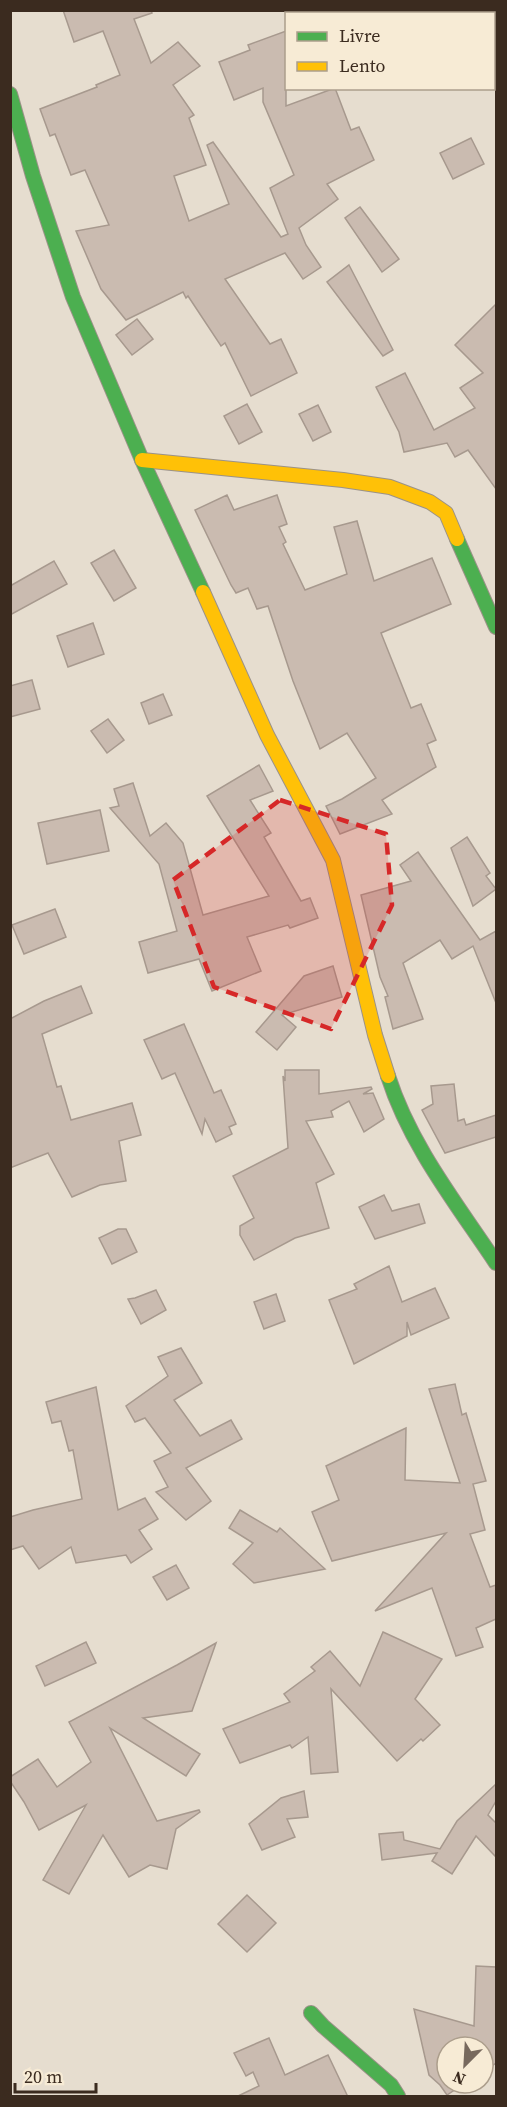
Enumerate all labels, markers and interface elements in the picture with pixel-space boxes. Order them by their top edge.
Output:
legend [285,12,495,90]
text: Livre [339,23,381,48]
text: Lento [339,53,386,78]
north arrow [435,2035,495,2095]
scale bar [15,2056,96,2094]
text: 20 m [24,2064,62,2089]
text: N [449,2066,469,2091]

